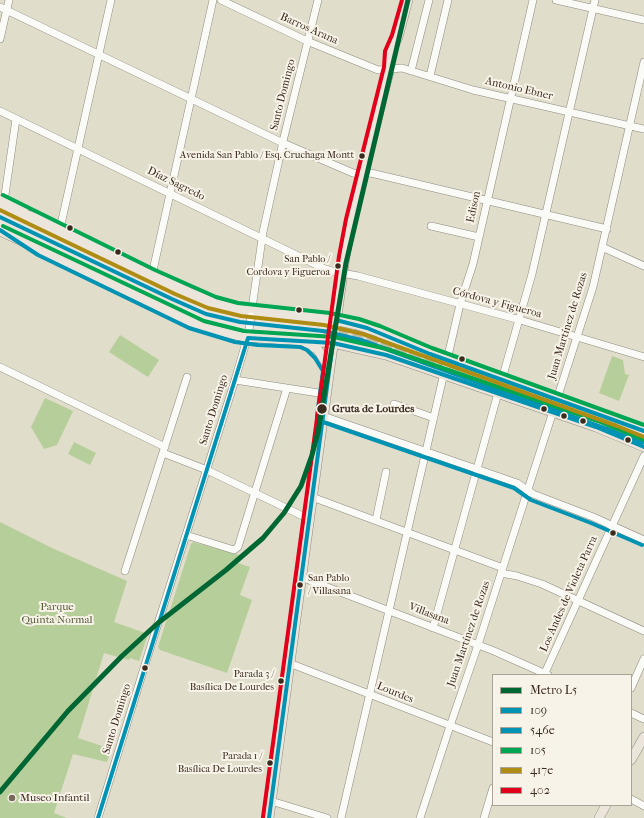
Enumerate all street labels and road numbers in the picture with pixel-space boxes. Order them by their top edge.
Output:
street label: Barros Arana [278,10,340,48]
street label: Santo Domingo [268,58,298,132]
street label: Antonio Ebner [484,75,554,103]
street label: Díaz Sagredo [145,164,207,204]
street label: Edison [464,190,484,224]
street label: Juan Martínez de Rozas [545,271,591,381]
street label: Córdova y Figueroa [451,285,543,321]
street label: Santo Domingo [197,373,231,447]
street label: Los Andes de Violeta Parra [537,534,601,654]
street label: Juan Martínez de Rozas [445,579,493,689]
street label: Villasana [407,600,451,628]
street label: Lourdes [375,680,415,706]
street label: Santo Domingo [100,682,134,756]

